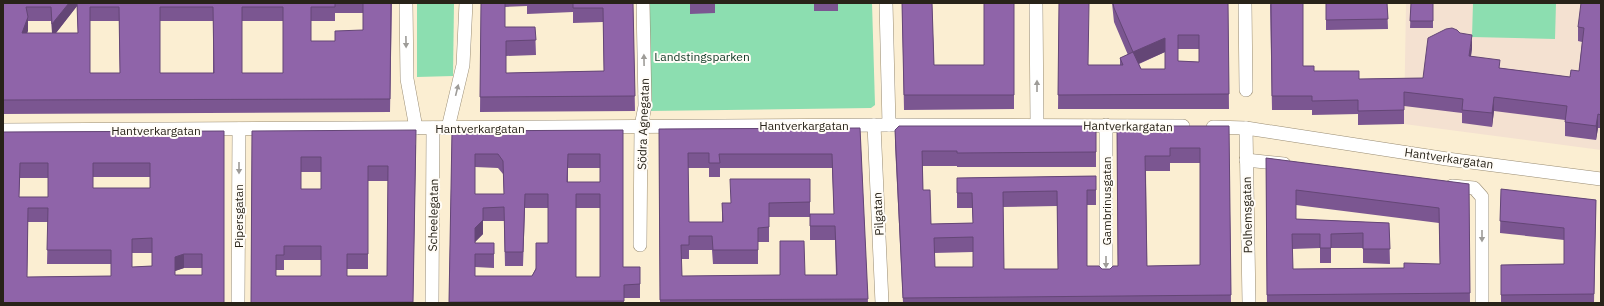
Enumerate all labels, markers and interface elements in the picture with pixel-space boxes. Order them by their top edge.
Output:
one-way arrow [403,36,409,49]
park label: Landstingsparken [654,49,750,64]
one-way arrow [641,53,647,66]
street label: Södra Agnegatan [634,78,652,170]
one-way arrow [1034,79,1040,92]
one-way arrow [455,84,461,96]
street label: Hantverkargatan [759,118,849,133]
street label: Hantverkargatan [1083,118,1173,134]
street label: Hantverkargatan [435,121,525,136]
street label: Hantverkargatan [111,123,201,138]
street label: Hantverkargatan [1404,144,1494,172]
street label: Gambrinusgatan [1099,156,1114,246]
one-way arrow [236,162,242,175]
street label: Polhemsgatan [1239,176,1255,254]
street label: Scheelegatan [425,178,441,252]
street label: Pipersgatan [231,184,246,248]
street label: Pilgatan [869,192,887,236]
one-way arrow [1479,230,1485,243]
one-way arrow [1103,256,1109,269]

